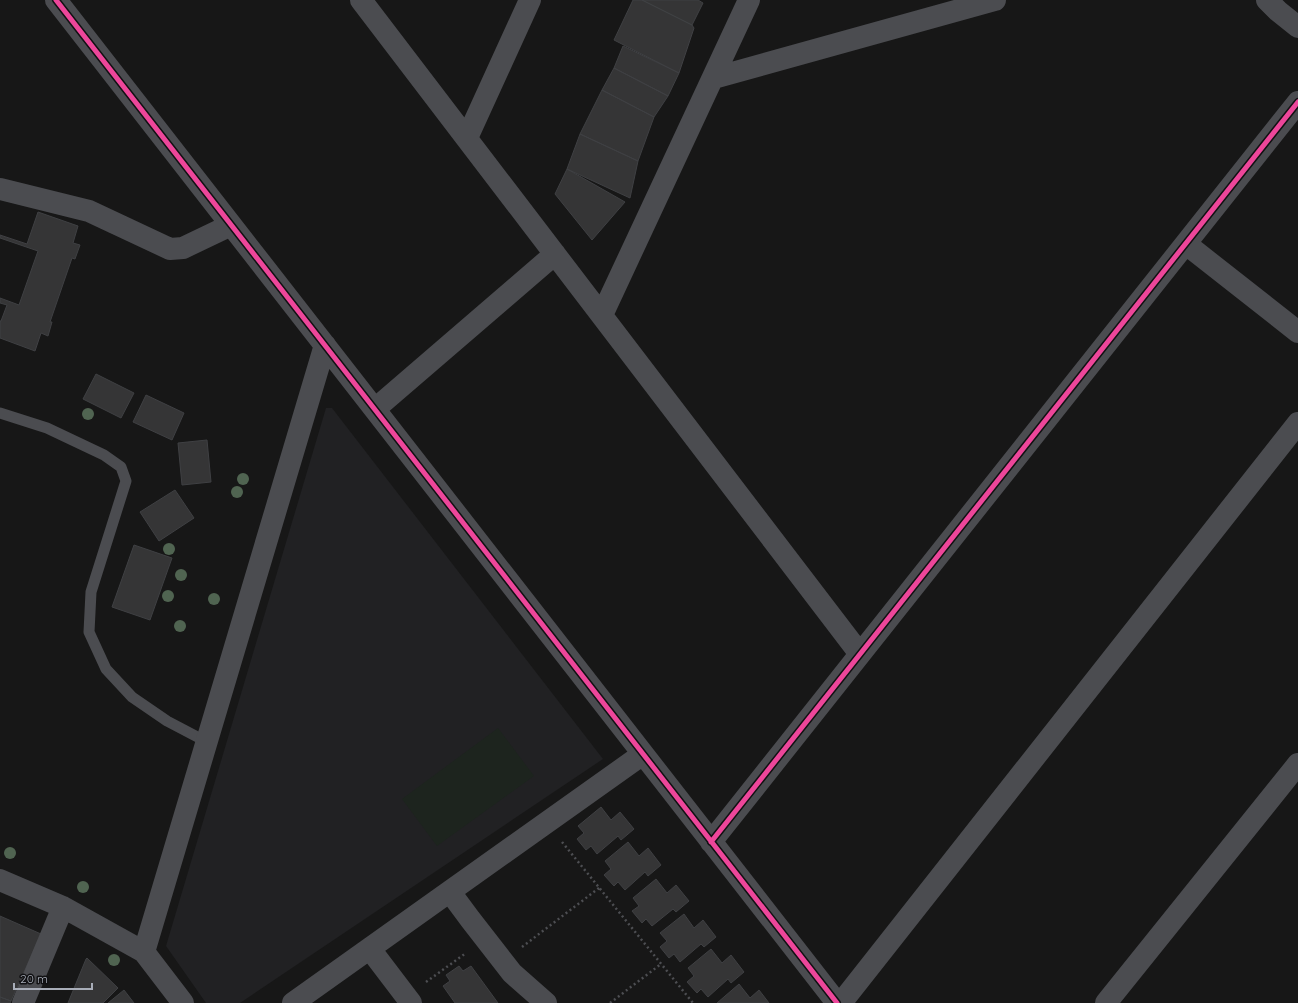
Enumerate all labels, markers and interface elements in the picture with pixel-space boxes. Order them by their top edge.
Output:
scale bar [14,965,92,991]
text: 20 m [20,971,48,986]

